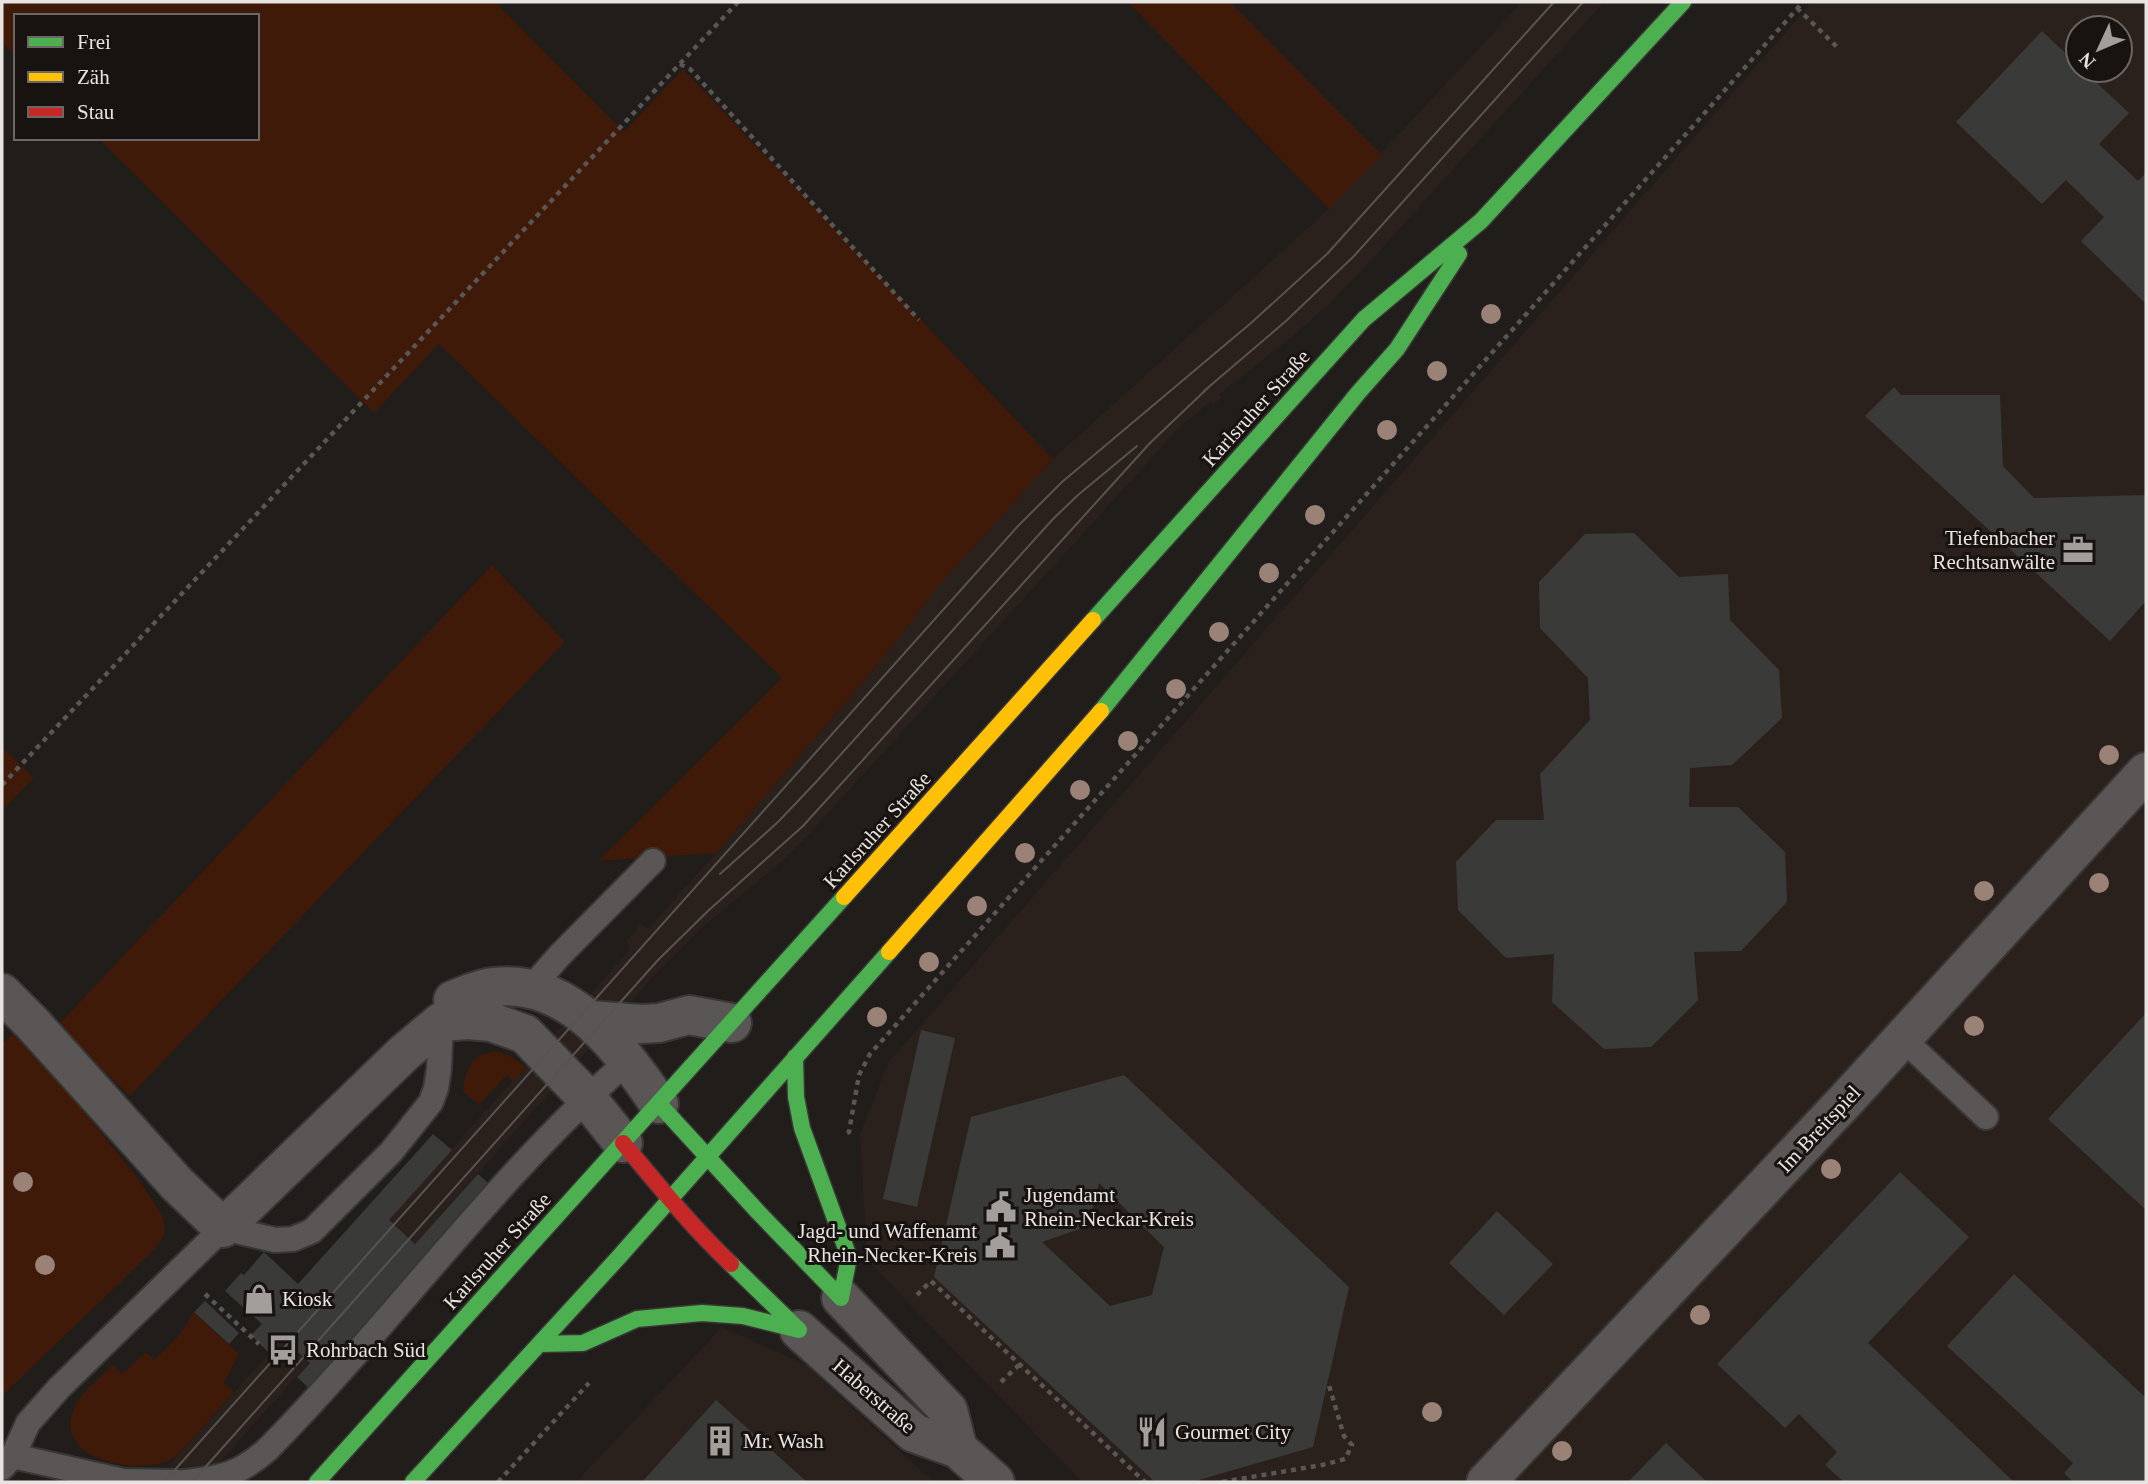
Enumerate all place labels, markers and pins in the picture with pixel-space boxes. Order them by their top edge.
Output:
place label: Tiefenbacher Rechtsanwälte [1933,526,2055,574]
office icon: Tiefenbacher Rechtsanwälte [2061,533,2095,567]
place label: Jugendamt Rhein-Neckar-Kreis [1024,1183,1194,1231]
public building icon: Jugendamt Rhein-Neckar-Kreis [984,1190,1018,1224]
place label: Jagd- und Waffenamt Rhein-Necker-Kreis [798,1219,977,1267]
public building icon: Jagd- und Waffenamt Rhein-Necker-Kreis [983,1226,1017,1260]
shop icon: Kiosk [242,1282,276,1316]
place label: Kiosk [282,1287,333,1311]
bus stop icon: Rohrbach Süd [266,1333,300,1367]
place label: Rohrbach Süd [306,1338,426,1362]
restaurant icon: Gourmet City [1135,1415,1169,1449]
place label: Gourmet City [1175,1420,1292,1444]
building icon: Mr. Wash [703,1424,737,1458]
place label: Mr. Wash [743,1429,824,1453]

